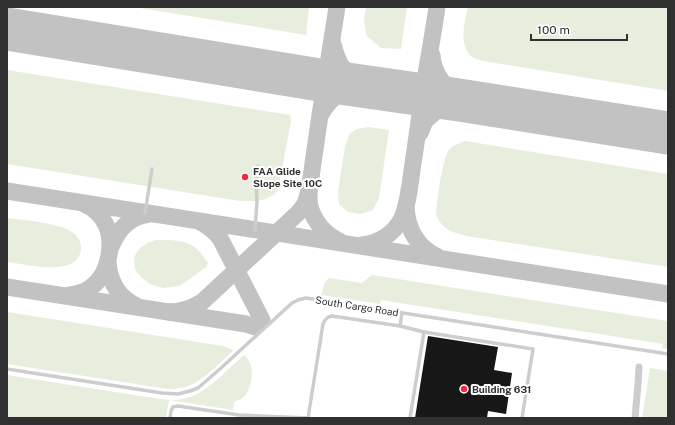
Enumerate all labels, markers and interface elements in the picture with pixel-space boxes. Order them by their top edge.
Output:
scale bar [531,16,627,42]
text: 100 m [537,23,570,37]
place label: FAA Glide Slope Site 10C [253,165,322,189]
marker: FAA Glide Slope Site 10C [240,172,250,182]
street label: South Cargo Road [315,293,399,319]
place label: Building 631 [472,383,531,395]
marker: Building 631 [459,384,469,394]

